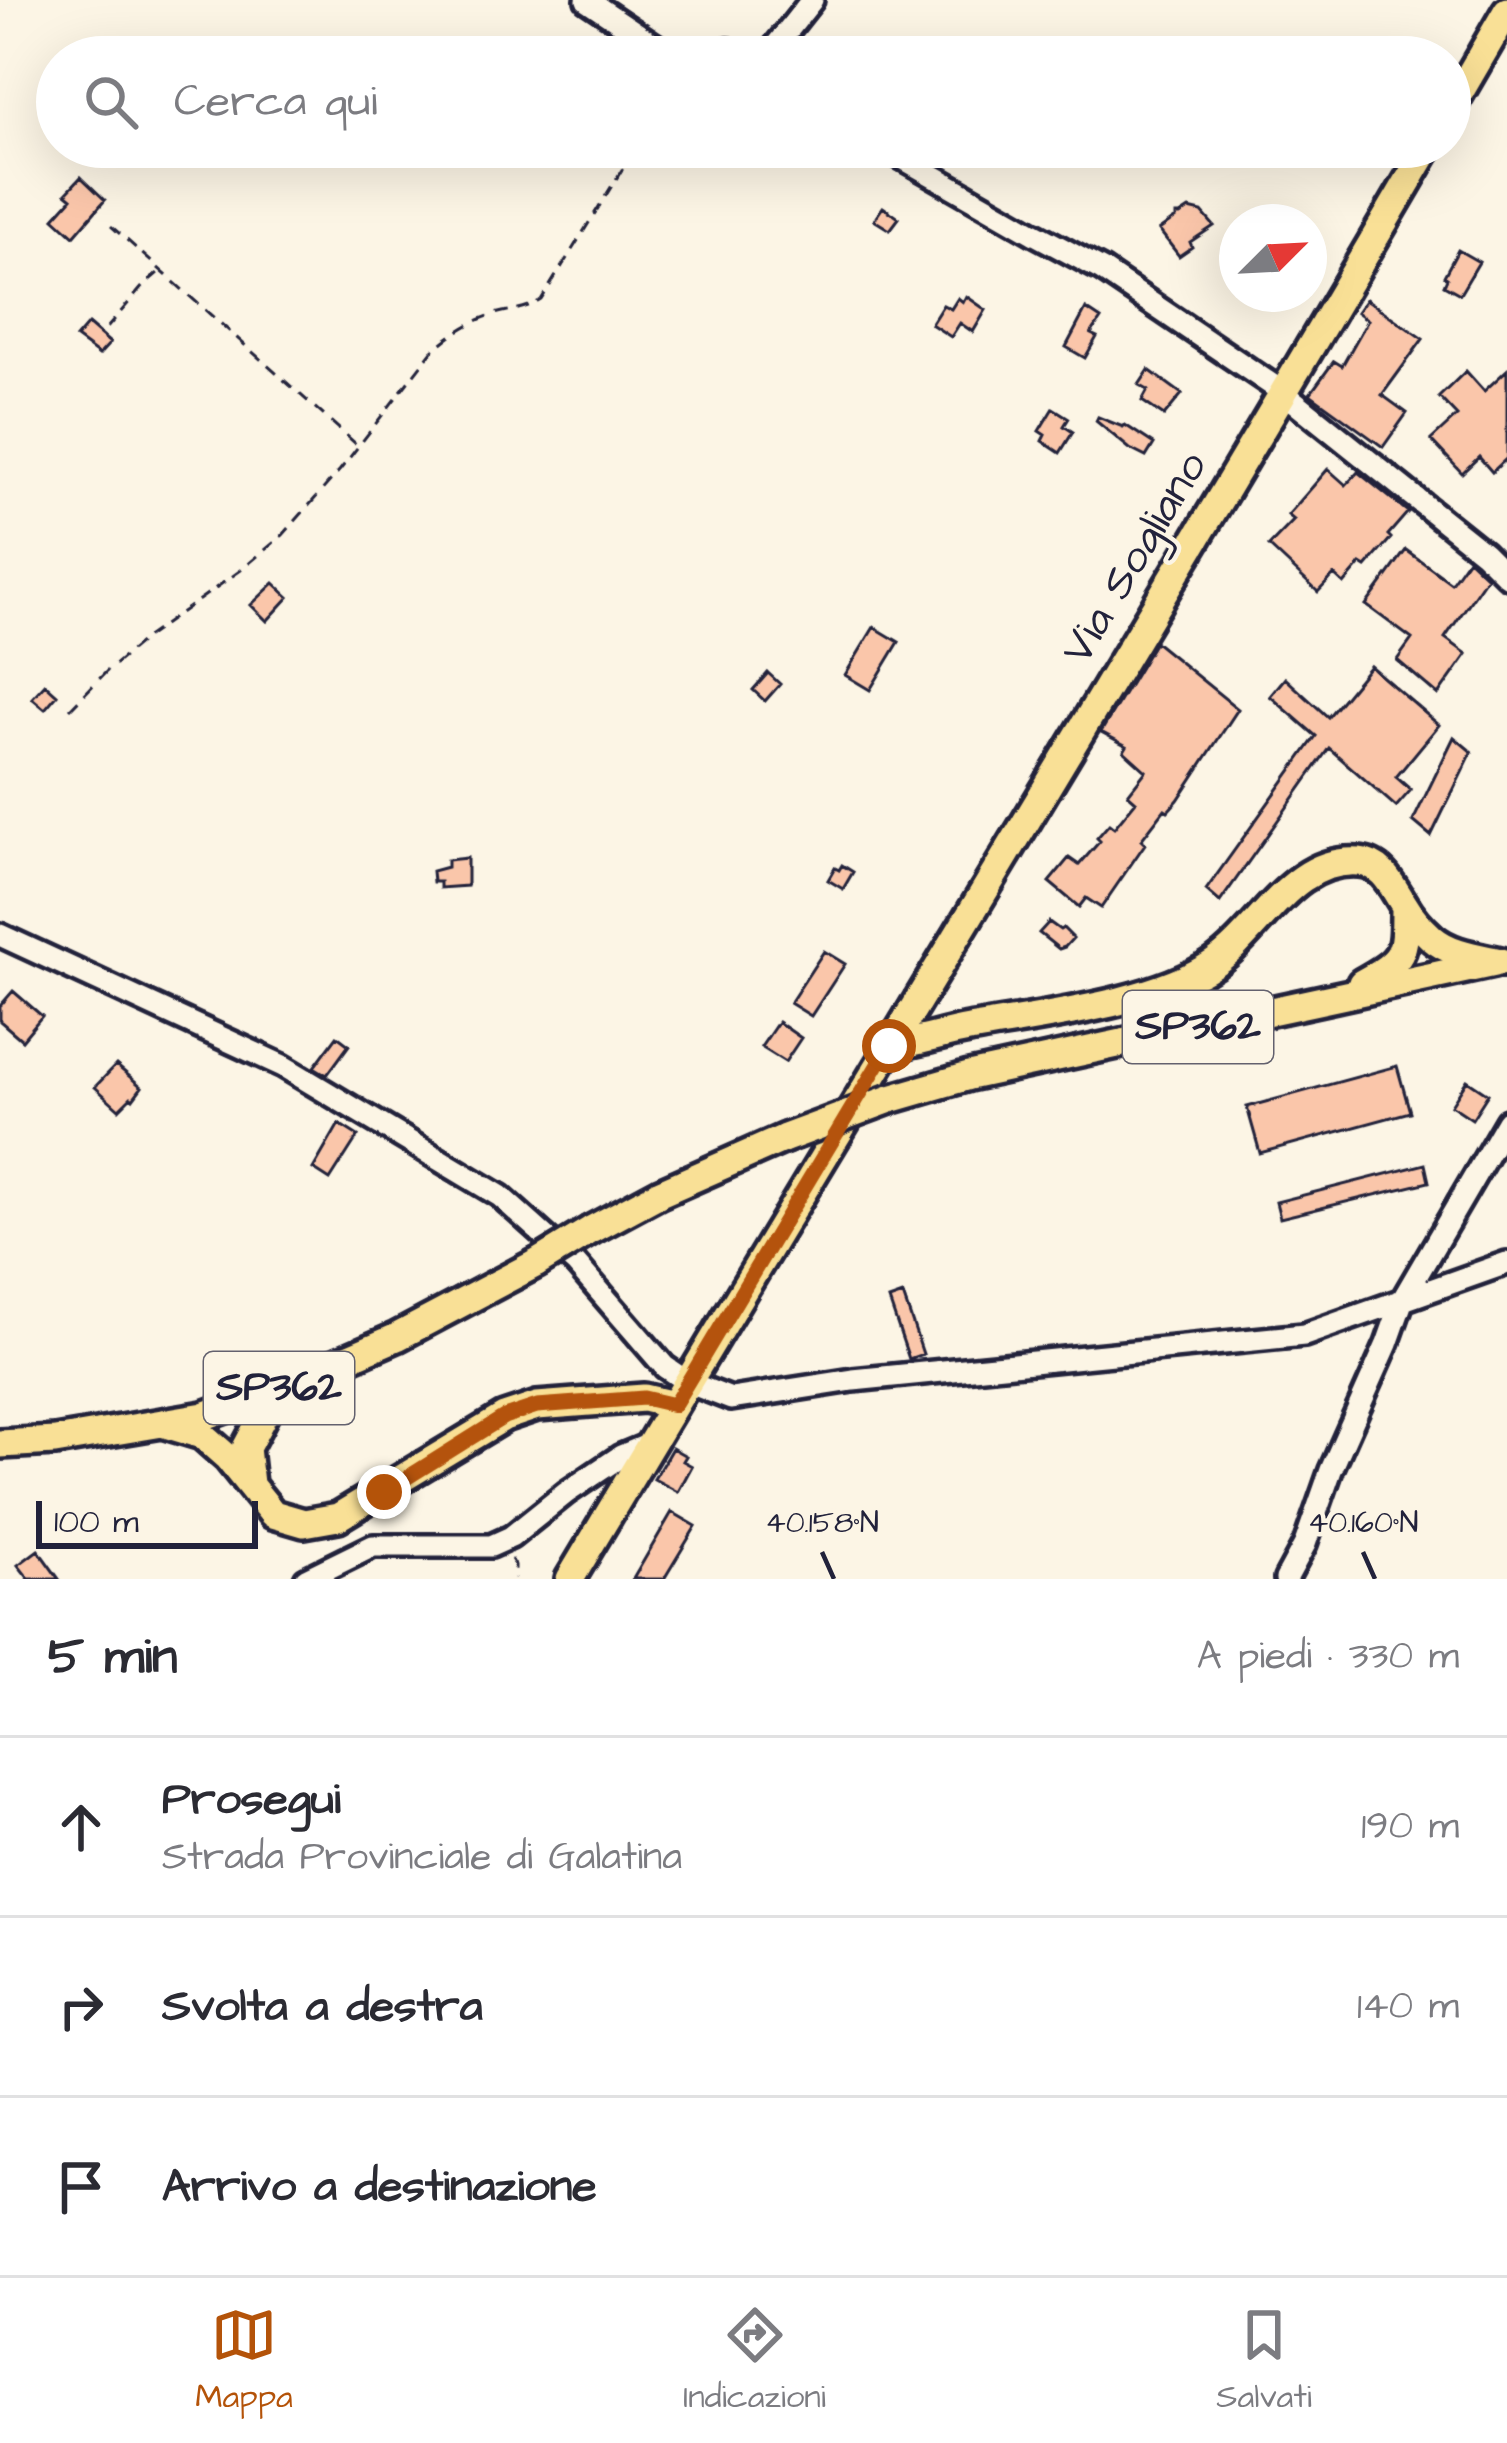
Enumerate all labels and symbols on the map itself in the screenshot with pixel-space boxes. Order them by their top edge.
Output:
north arrow [1219,204,1327,312]
street label: Via Sogliano [1047,440,1223,676]
road number: SP362 [1123,991,1273,1063]
route start [862,1019,916,1073]
road number: SP362 [204,1352,354,1424]
route end [357,1465,411,1519]
scale bar [36,1495,258,1548]
text: 40.158°N [765,1502,879,1544]
text: 40.160°N [1308,1502,1418,1544]

